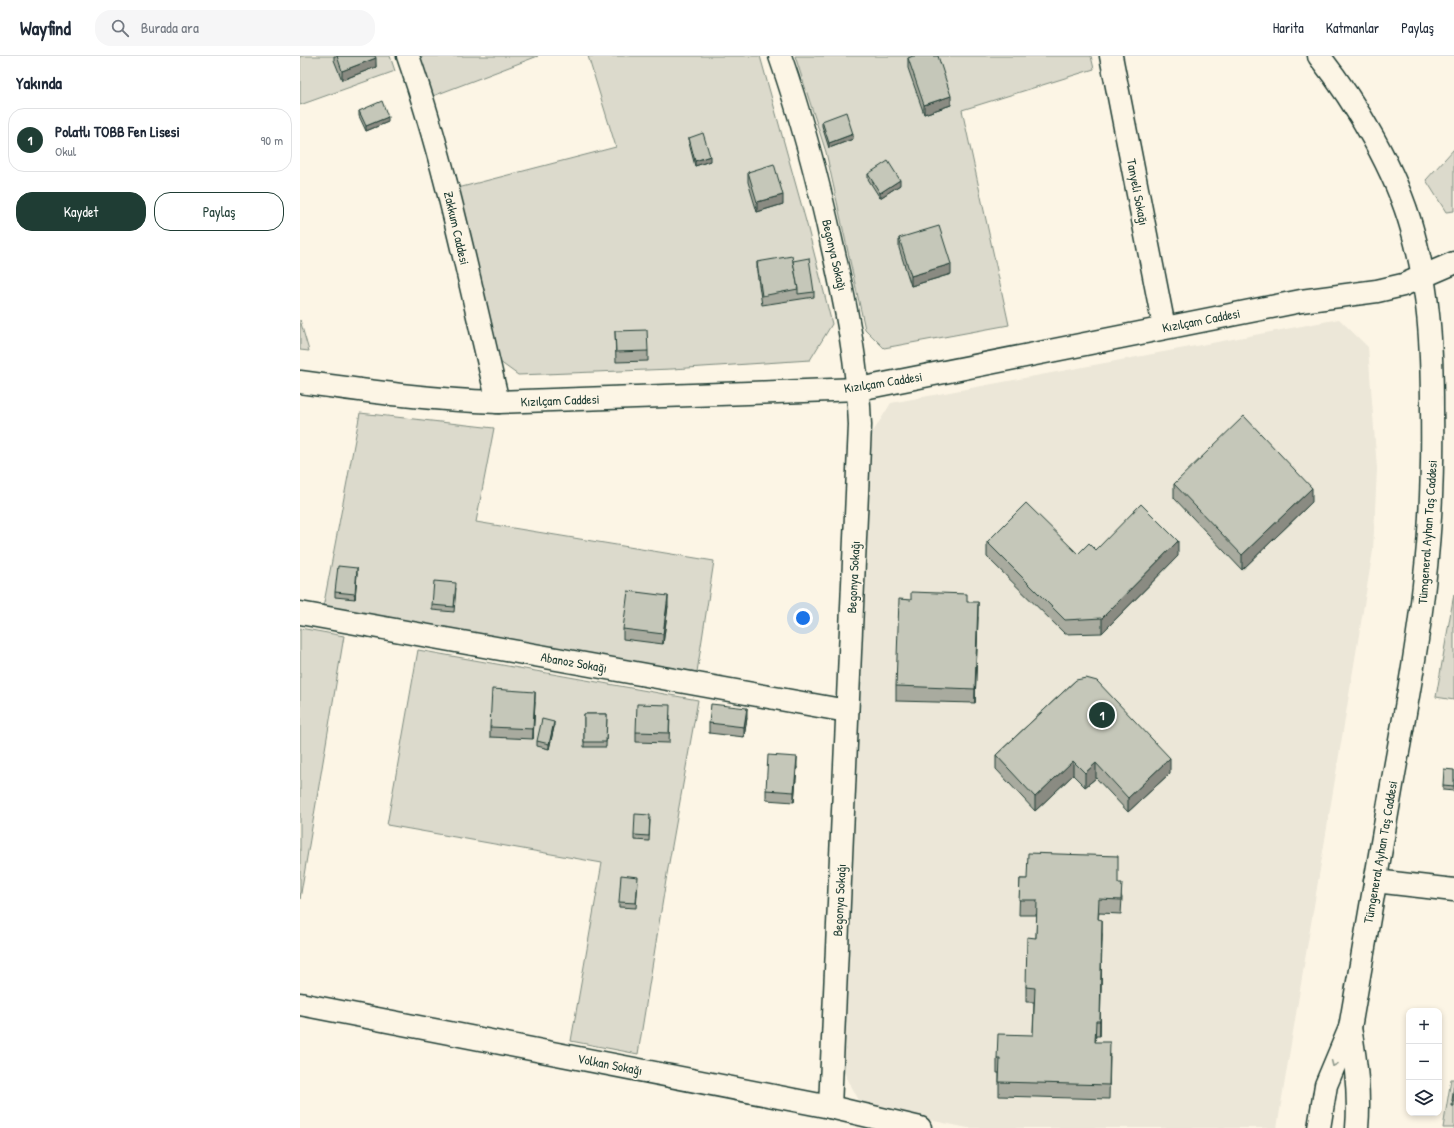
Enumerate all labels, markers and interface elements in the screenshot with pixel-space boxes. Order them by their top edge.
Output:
search box [95,10,375,46]
text: Wayfind [20,15,71,41]
icon: search [109,17,131,39]
text: Burada ara [141,17,199,38]
text: Harita [1273,18,1304,37]
text: Katmanlar [1326,18,1379,37]
text: Paylaş [1401,18,1434,37]
text: Yakında [16,71,62,94]
text: Polatlı TOBB Fen Lisesi [55,121,180,142]
text: 1 [28,131,32,149]
text: 90 m [261,131,283,149]
text: Okul [55,142,76,160]
street label: Tanyeli Sokağı [1123,157,1153,227]
street label: Zakkum Caddesi [440,189,474,267]
button: Kaydet [16,192,146,231]
button: Paylaş [154,192,284,231]
street label: Begonya Sokağı [818,218,852,292]
street label: Kızılçam Caddesi [1160,304,1242,336]
street label: Kızılçam Caddesi [843,367,923,397]
street label: Kızılçam Caddesi [520,390,600,410]
street label: Tümgeneral Ayhan Taş Caddesi [1413,459,1441,605]
street label: Begonya Sokağı [842,540,864,614]
your location [793,608,813,628]
street label: Abanoz Sokağı [540,647,608,677]
pin: 1 [1089,700,1115,730]
street label: Tümgeneral Ayhan Taş Caddesi [1359,779,1401,925]
street label: Begonya Sokağı [828,863,850,937]
map controls [1406,1008,1442,1116]
button: + [1406,1008,1442,1044]
button: − [1406,1044,1442,1080]
street label: Volkan Sokağı [576,1049,644,1079]
one-way arrow [1331,1060,1339,1067]
button: layers [1406,1080,1442,1116]

